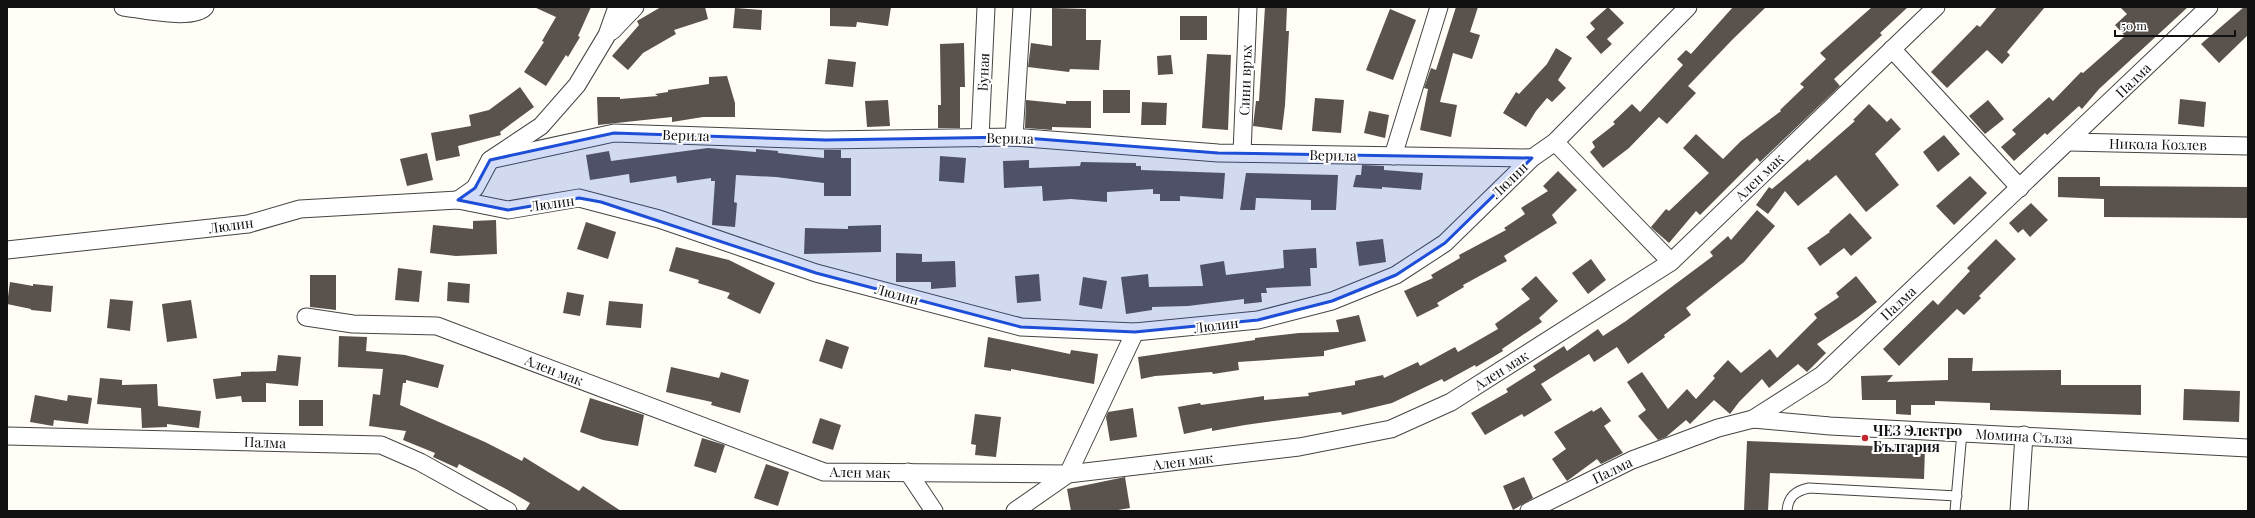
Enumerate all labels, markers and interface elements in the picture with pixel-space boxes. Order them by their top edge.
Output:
scale bar [2115,12,2235,38]
text: 50 m [2121,17,2147,33]
street label: Сини връх [1234,43,1256,116]
street label: Буная [973,52,994,92]
street label: Палма [2111,58,2155,102]
street label: Верила [662,125,710,145]
street label: Верила [986,128,1034,148]
street label: Никола Козлев [2109,134,2207,154]
street label: Верила [1309,145,1357,165]
street label: Ален мак [1730,149,1787,206]
street label: Люлин [1486,157,1532,203]
street label: Люлин [527,190,576,216]
street label: Люлин [206,212,255,238]
street label: Люлин [872,279,922,309]
street label: Палма [1876,282,1920,324]
street label: Люлин [1192,313,1240,337]
street label: Ален мак [1469,346,1532,395]
street label: Ален мак [521,350,586,390]
place label: ЧЕЗ Электро България [1873,421,1962,456]
street label: Момина Сълза [1975,424,2073,448]
street label: Палма [244,432,286,452]
marker: ЧЕЗ Электро България [1860,433,1870,443]
street label: Ален мак [1151,448,1214,474]
street label: Палма [1589,452,1635,488]
street label: Ален мак [828,462,891,482]

